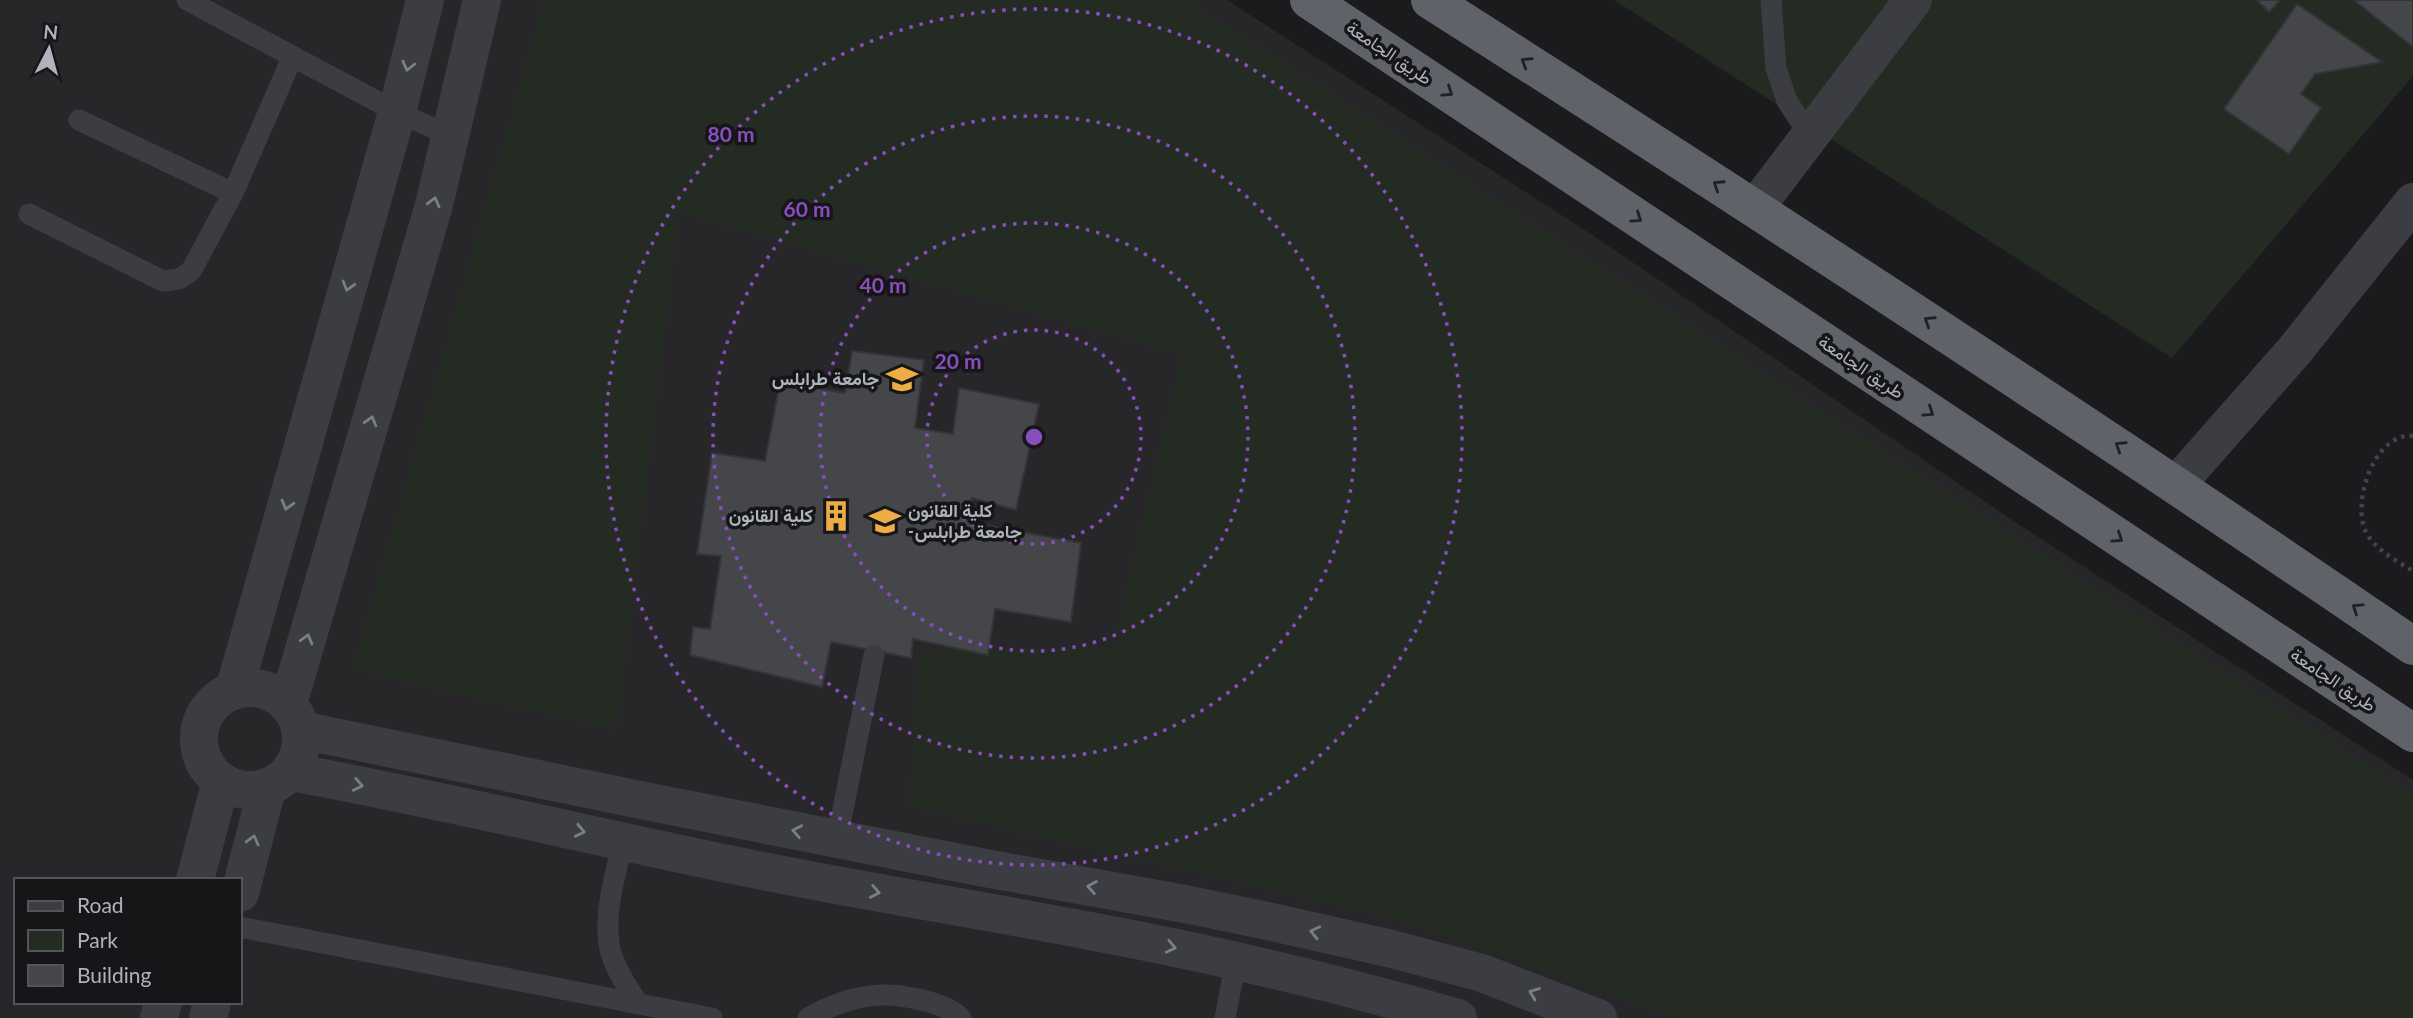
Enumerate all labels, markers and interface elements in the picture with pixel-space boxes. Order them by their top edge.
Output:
north arrow [14,14,84,84]
street label: طريق الجامعة [1342,16,1436,90]
text: N [42,19,59,44]
one-way arrow [1521,57,1534,70]
one-way arrow [402,60,416,72]
one-way arrow [1440,84,1453,97]
text: 80 m [707,121,755,146]
one-way arrow [1713,180,1726,193]
one-way arrow [426,196,440,208]
text: 60 m [783,196,831,221]
one-way arrow [1629,210,1642,222]
text: 40 m [859,272,907,297]
one-way arrow [342,279,356,291]
one-way arrow [1924,317,1937,330]
street label: طريق الجامعة [1814,330,1908,404]
text: 20 m [934,348,982,373]
school or university icon: جامعة طرابلس [885,362,919,396]
place label: جامعة طرابلس [772,367,879,390]
one-way arrow [1921,404,1934,417]
one-way arrow [362,415,377,427]
centre of rings [1022,425,1046,449]
one-way arrow [2114,442,2127,455]
one-way arrow [280,498,295,510]
building icon: كلية القانون [819,499,853,533]
place label: كلية القانون -جامعة طرابلس [908,499,1022,543]
place label: كلية القانون [729,504,813,527]
school or university icon: كلية القانون -جامعة طرابلس [868,504,902,538]
one-way arrow [2110,529,2123,542]
one-way arrow [2352,604,2365,616]
one-way arrow [298,633,313,645]
street label: طريق الجامعة [2286,643,2380,717]
one-way arrow [352,776,364,791]
one-way arrow [574,822,586,837]
one-way arrow [791,825,803,840]
one-way arrow [245,835,259,847]
legend [14,878,242,1004]
one-way arrow [1087,880,1098,895]
one-way arrow [869,884,881,899]
text: Road [77,892,124,917]
one-way arrow [1309,926,1321,940]
text: Park [77,927,118,952]
one-way arrow [1165,939,1177,954]
text: Building [77,962,152,987]
one-way arrow [1529,988,1541,1002]

